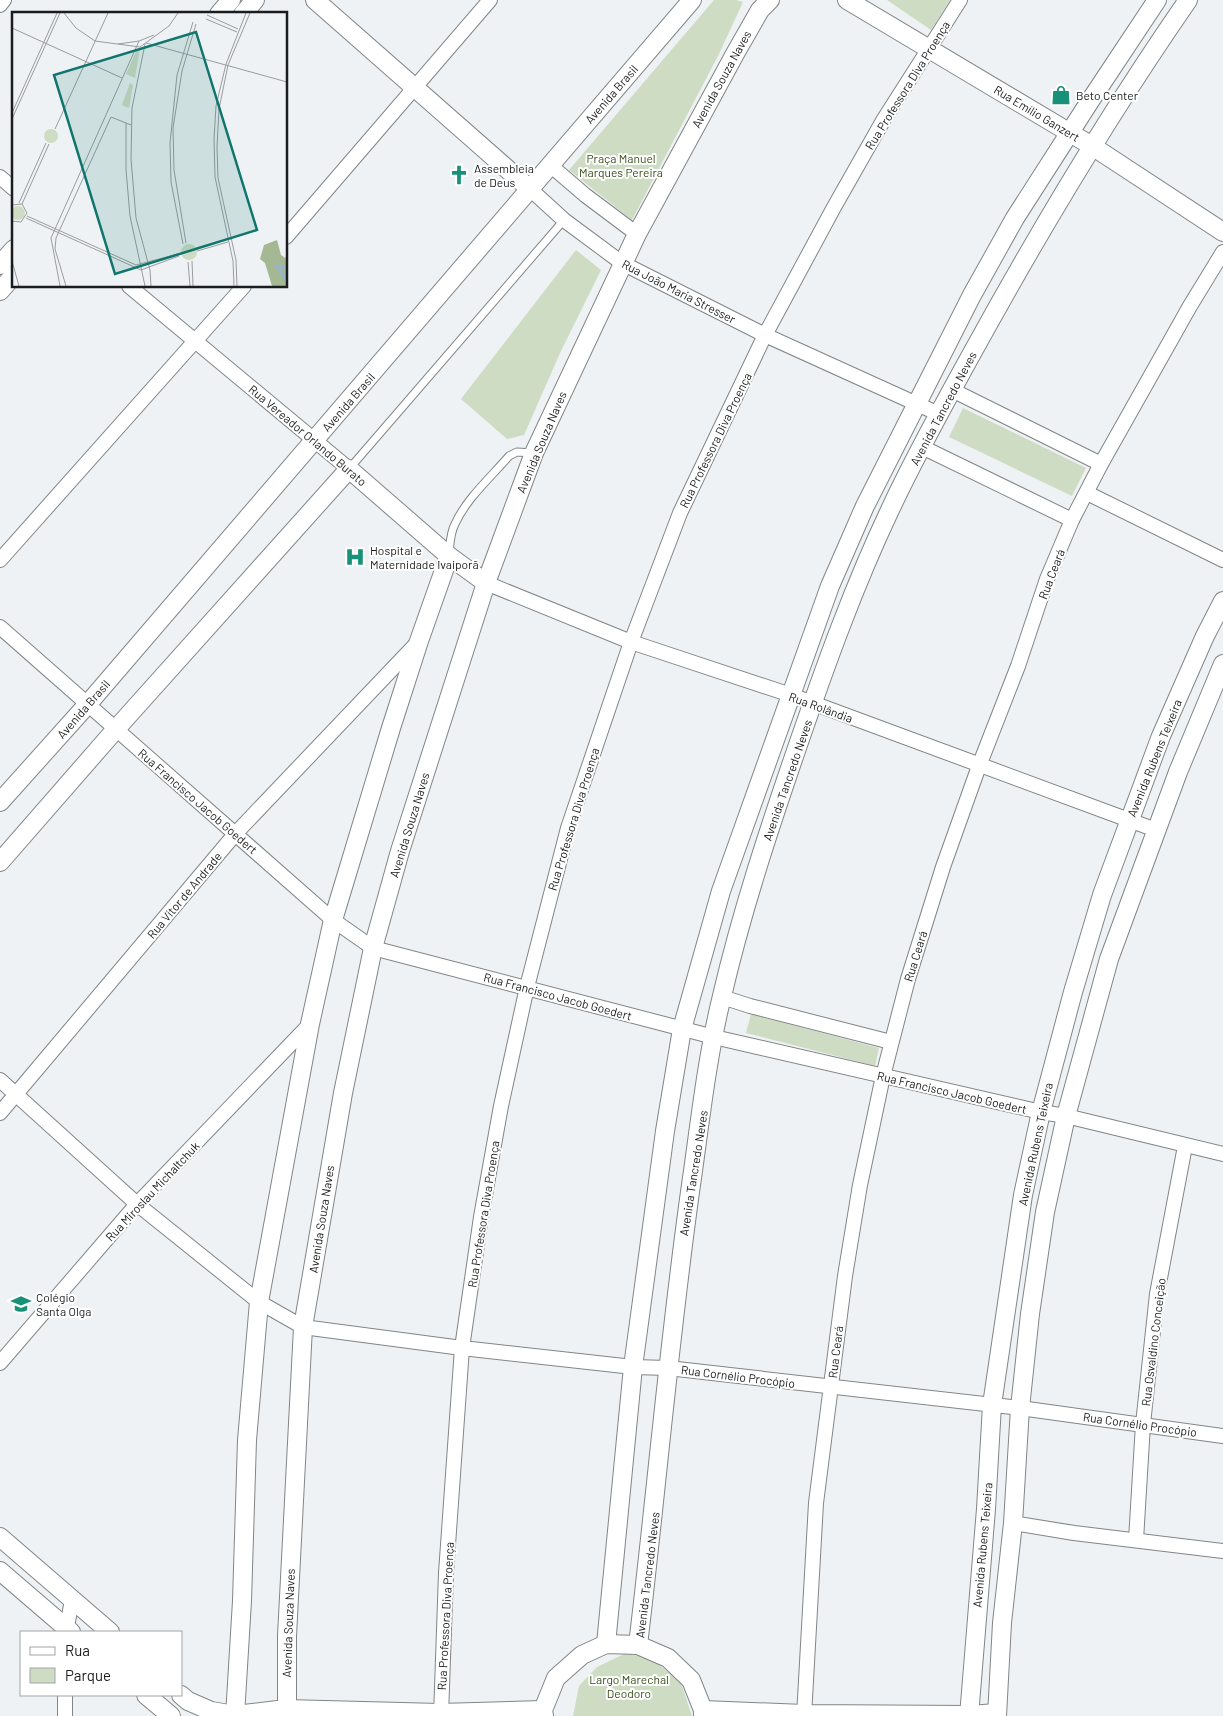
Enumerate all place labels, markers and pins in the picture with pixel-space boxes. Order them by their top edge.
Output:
shop icon: Beto Center [1050,84,1072,106]
place label: Beto Center [1076,88,1139,102]
place label: Assembleia de Deus [474,161,534,189]
church icon: Assembleia de Deus [448,164,470,186]
place label: Hospital e Maternidade Ivaiporã [370,543,479,571]
hospital icon: Hospital e Maternidade Ivaiporã [344,546,366,568]
place label: Colégio Santa Olga [36,1290,91,1318]
school or university icon: Colégio Santa Olga [10,1293,32,1315]

